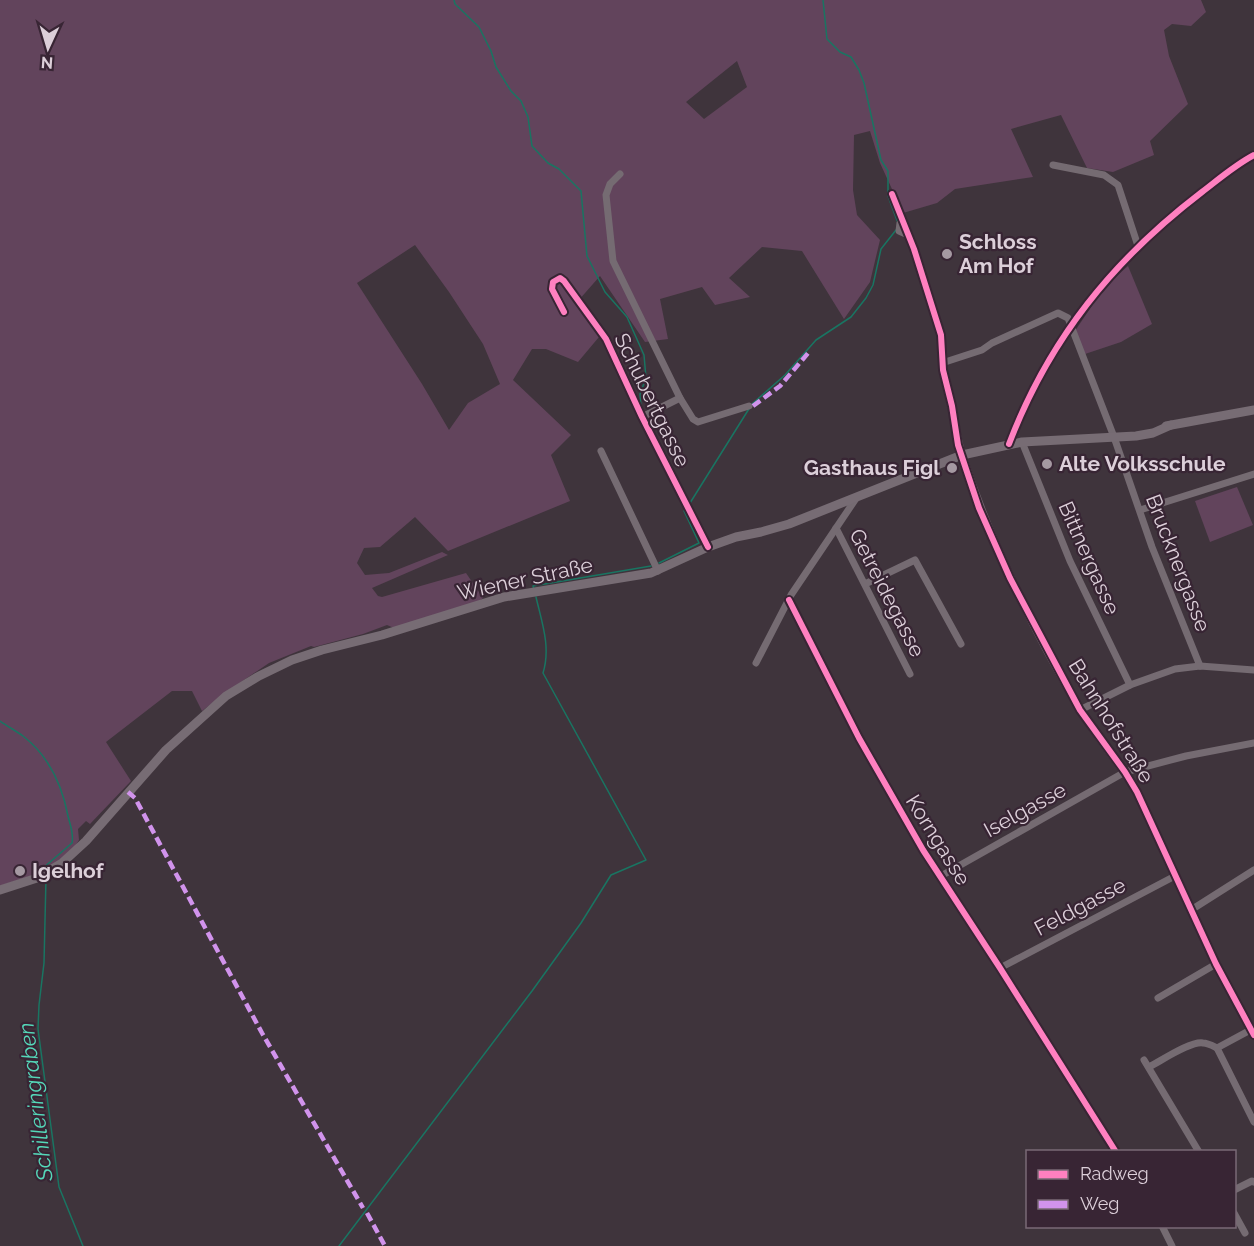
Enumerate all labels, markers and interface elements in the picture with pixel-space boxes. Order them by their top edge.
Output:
north arrow [18,18,78,78]
text: N [40,53,54,72]
place label: Schloss Am Hof [959,229,1037,278]
marker: Schloss Am Hof [940,247,954,261]
street label: Schubertgasse [609,329,696,471]
place label: Alte Volksschule [1059,451,1226,476]
place label: Gasthaus Figl [804,455,940,480]
marker: Alte Volksschule [1040,457,1054,471]
marker: Gasthaus Figl [945,461,959,475]
street label: Brucknergasse [1141,491,1216,635]
street label: Bittnergasse [1053,497,1126,618]
street label: Getreidegasse [844,524,931,661]
street label: Wiener Straße [455,552,595,605]
street label: Bahnhofstraße [1063,654,1159,787]
street label: Iselgasse [979,777,1070,842]
street label: Korngasse [901,790,976,890]
place label: Igelhof [32,858,105,883]
marker: Igelhof [13,864,27,878]
street label: Feldgasse [1030,872,1130,941]
water label: Schilleringraben [12,1021,58,1184]
legend [1026,1150,1236,1228]
text: Radweg [1080,1163,1149,1184]
text: Weg [1080,1193,1119,1214]

